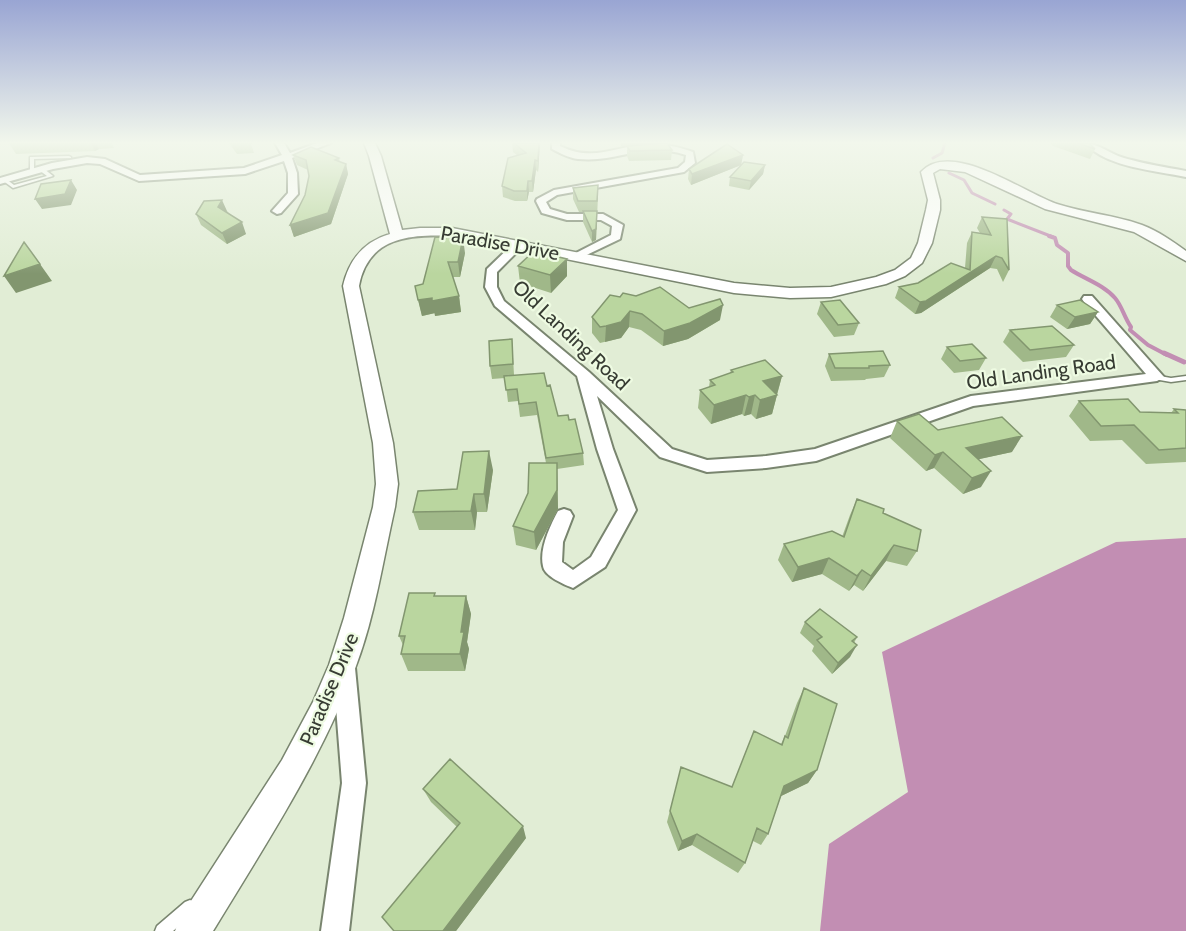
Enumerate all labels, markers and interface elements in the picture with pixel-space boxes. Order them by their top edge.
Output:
street label: Paradise Drive [439,221,561,265]
street label: Old Landing Road [508,275,634,395]
street label: Old Landing Road [965,350,1117,394]
street label: Paradise Drive [295,629,363,749]

